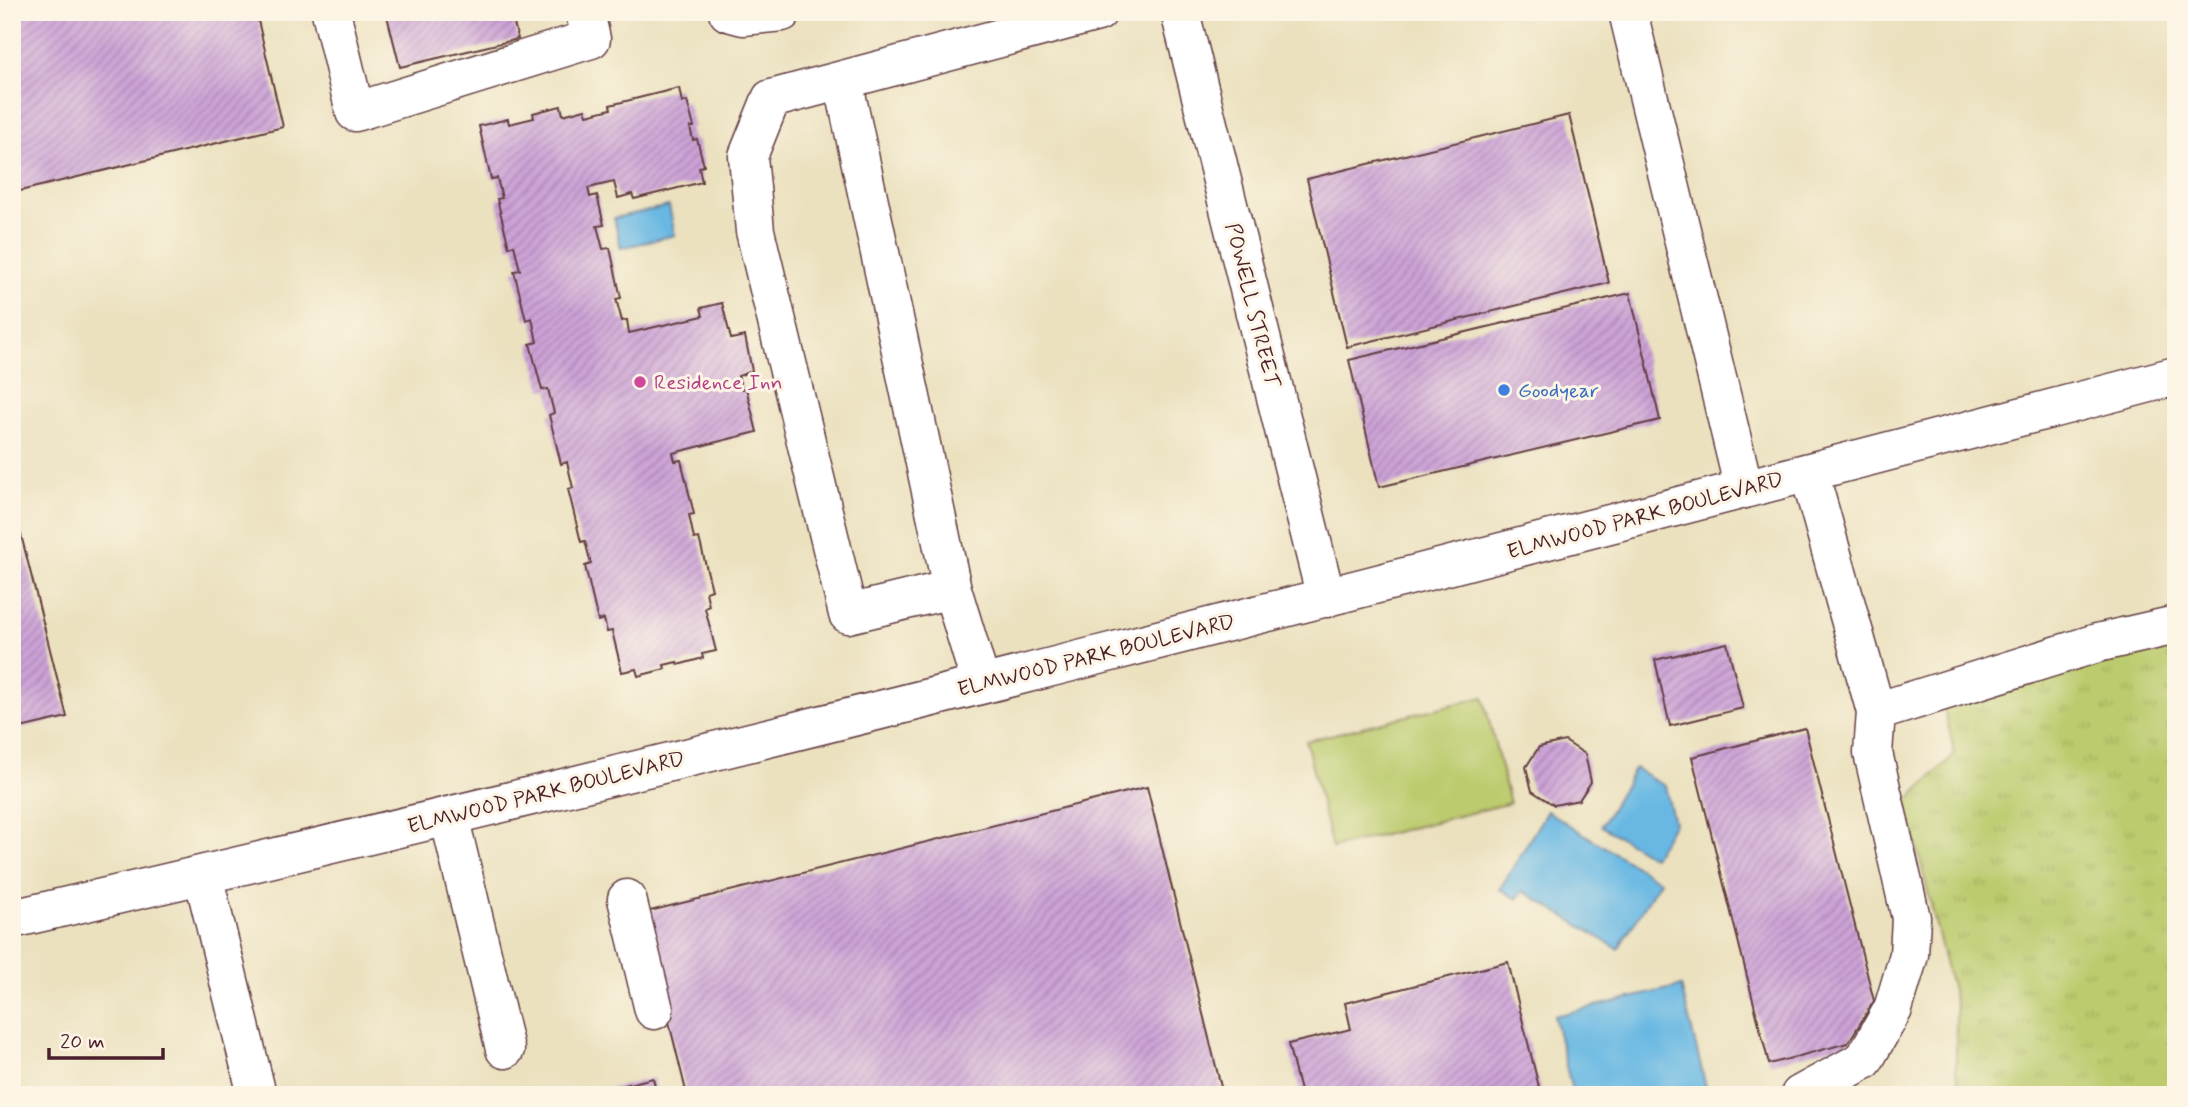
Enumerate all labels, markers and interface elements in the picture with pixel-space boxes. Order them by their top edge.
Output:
street label: POWELL STREET [1218,220,1286,391]
place label: Residence Inn [654,369,782,397]
marker: Residence Inn [632,374,648,390]
place label: Goodyear [1518,377,1599,405]
marker: Goodyear [1496,382,1512,398]
street label: ELMWOOD PARK BOULEVARD [1504,466,1787,566]
street label: ELMWOOD PARK BOULEVARD [955,608,1238,704]
street label: ELMWOOD PARK BOULEVARD [405,745,688,841]
scale bar [49,1016,163,1060]
text: 20 m [60,1028,105,1056]

